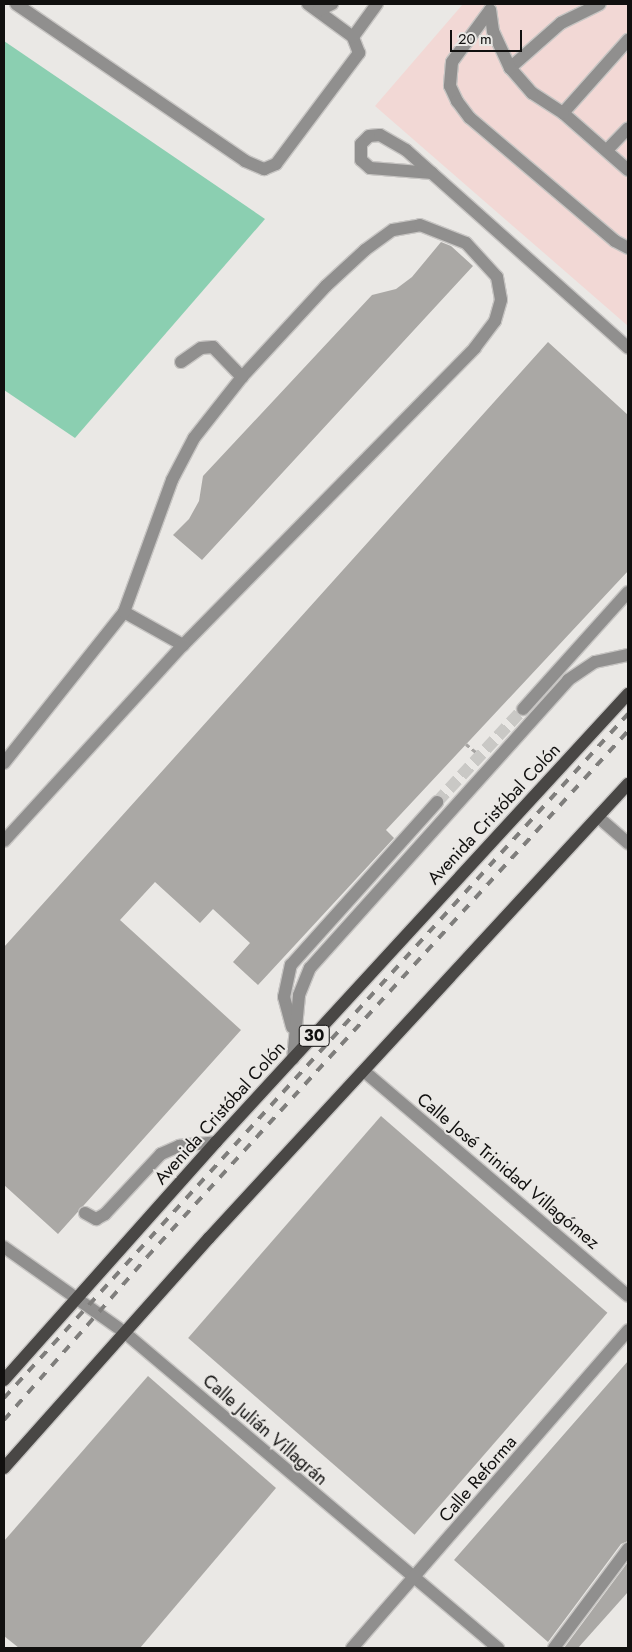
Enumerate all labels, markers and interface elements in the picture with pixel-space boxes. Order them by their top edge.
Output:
scale bar [452,20,524,52]
text: 20 m [458,28,492,50]
street label: Avenida Cristóbal Colón [423,739,565,889]
road number: 30 [298,1022,330,1050]
street label: Avenida Cristóbal Colón [150,1037,290,1189]
street label: Calle José Trinidad Villagómez [412,1088,604,1254]
street label: Calle Julián Villagrán [198,1370,332,1490]
street label: Calle Reforma [435,1431,521,1527]

